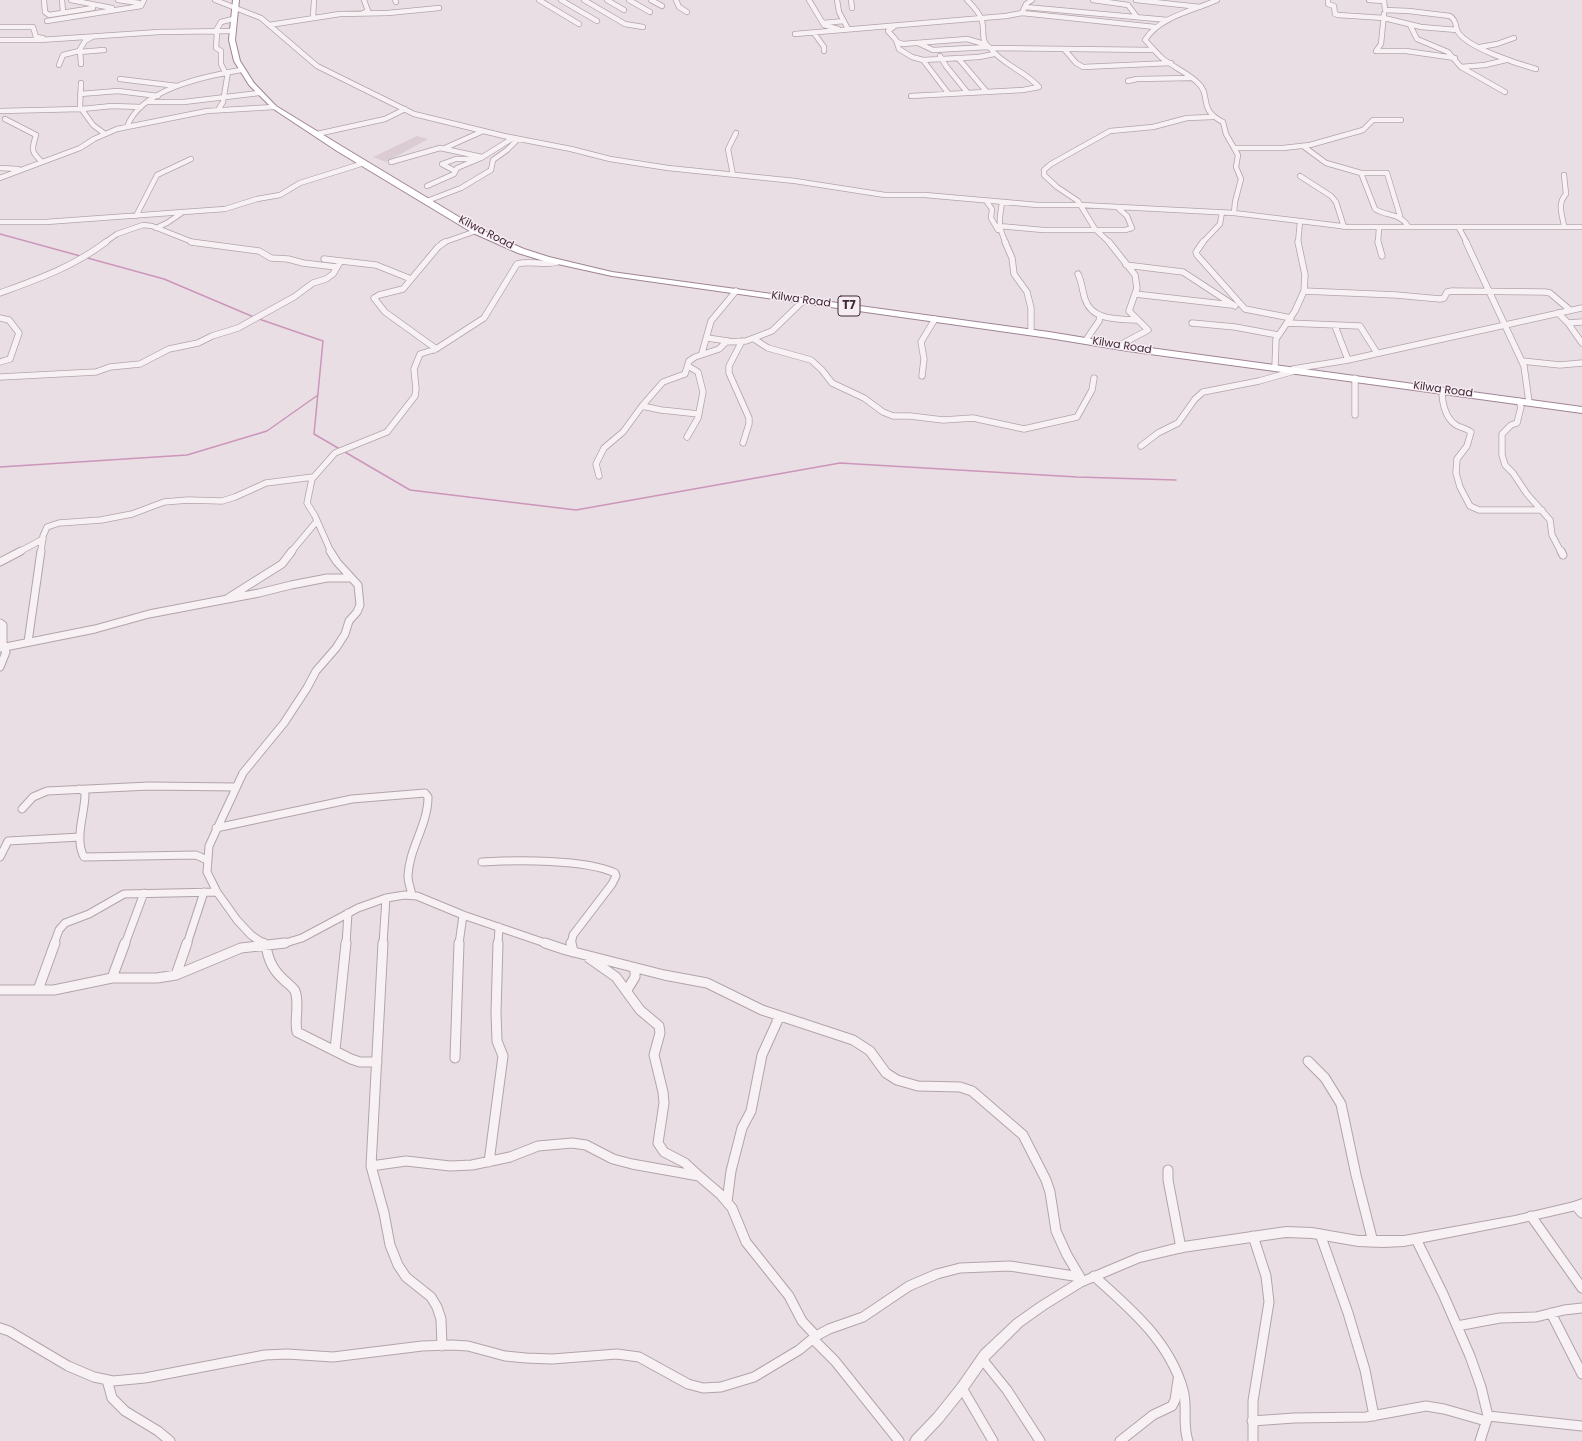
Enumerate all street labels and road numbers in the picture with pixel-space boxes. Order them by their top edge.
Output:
street label: Kilwa Road [456,214,516,252]
street label: Kilwa Road [770,289,832,311]
road number: T7 [838,296,860,316]
street label: Kilwa Road [1091,335,1153,357]
street label: Kilwa Road [1412,379,1474,401]

